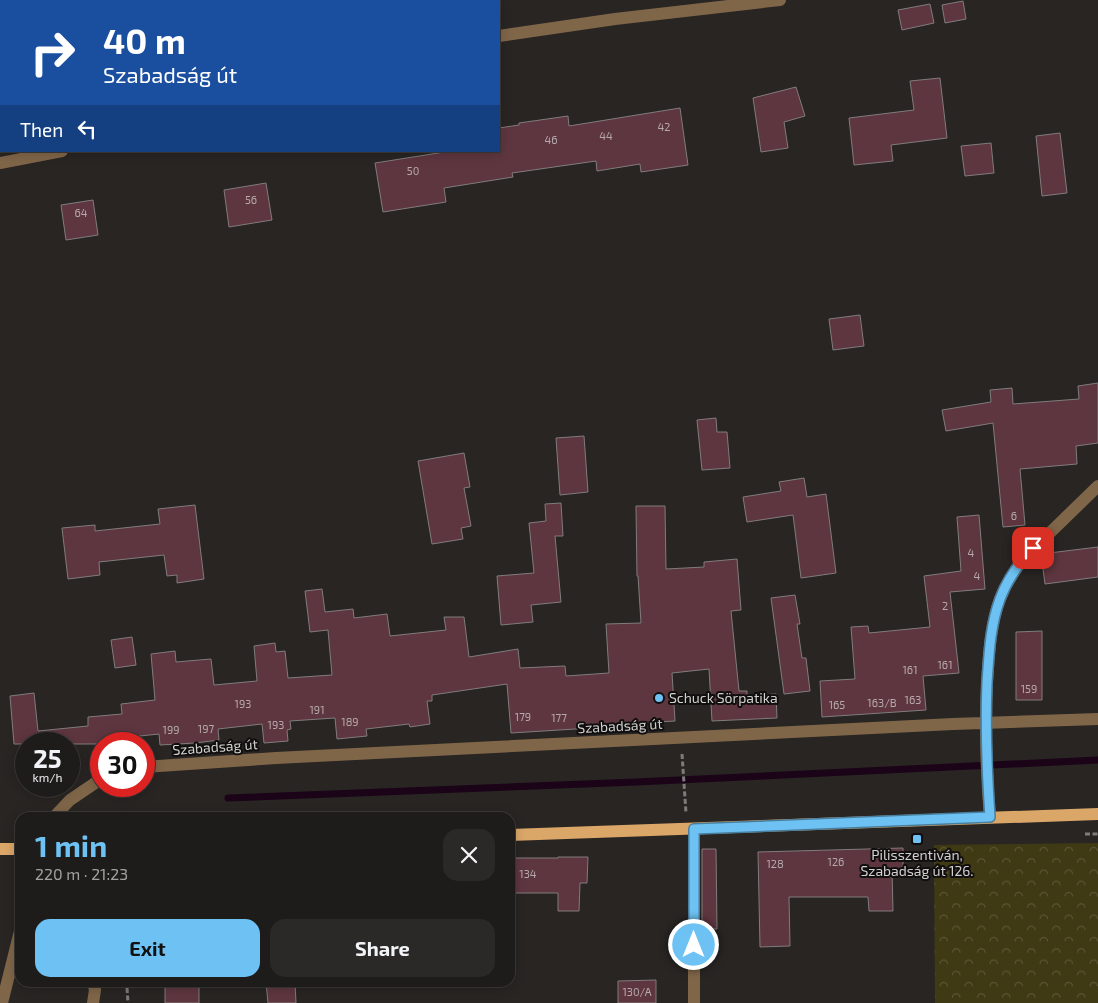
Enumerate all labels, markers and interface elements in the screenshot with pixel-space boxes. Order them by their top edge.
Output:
text: 40 m [103,19,186,61]
icon: right [20,20,85,85]
text: Szabadság út [103,61,237,87]
icon: left [73,115,101,143]
text: Then [20,118,63,141]
house number: 42 [658,120,670,133]
house number: 44 [599,129,613,142]
house number: 46 [544,133,558,146]
house number: 50 [407,164,419,177]
house number: 56 [245,193,257,206]
house number: 64 [74,206,88,219]
house number: 6 [1011,509,1017,522]
pin [1012,527,1054,569]
icon: arrive [1019,534,1047,562]
house number: 4 [968,546,975,559]
house number: 4 [974,569,981,582]
house number: 2 [942,599,948,612]
house number: 161 [937,658,953,671]
house number: 161 [902,663,918,676]
house number: 159 [1021,682,1037,695]
place label: Schuck Sörpatika [669,689,778,706]
marker: Schuck Sörpatika [653,692,665,704]
house number: 163 [905,693,921,706]
house number: 163/B [867,696,897,709]
house number: 193 [235,697,251,710]
house number: 165 [829,698,845,711]
house number: 191 [309,703,325,716]
house number: 179 [515,710,531,723]
house number: 177 [551,711,567,724]
house number: 189 [341,715,359,728]
street label: Szabadság út [577,715,663,736]
house number: 193 [268,718,284,731]
house number: 197 [198,722,215,735]
house number: 199 [163,723,179,736]
speed limit sign: 30 [90,732,155,797]
street label: Szabadság út [172,735,258,758]
text: 25 [33,743,62,773]
text: km/h [33,770,62,784]
text: 1 min [35,827,107,863]
button: close [443,829,495,881]
marker: Pilisszentiván, Szabadság út 126. [911,833,923,845]
place label: Pilisszentiván, Szabadság út 126. [860,846,974,879]
house number: 126 [828,855,844,868]
house number: 128 [766,857,784,870]
text: 220 m · 21:23 [35,864,128,883]
house number: 134 [519,867,537,880]
position arrow [667,918,719,970]
button: Exit [35,919,260,977]
button: Share [270,919,495,977]
house number: 130/A [622,985,652,998]

